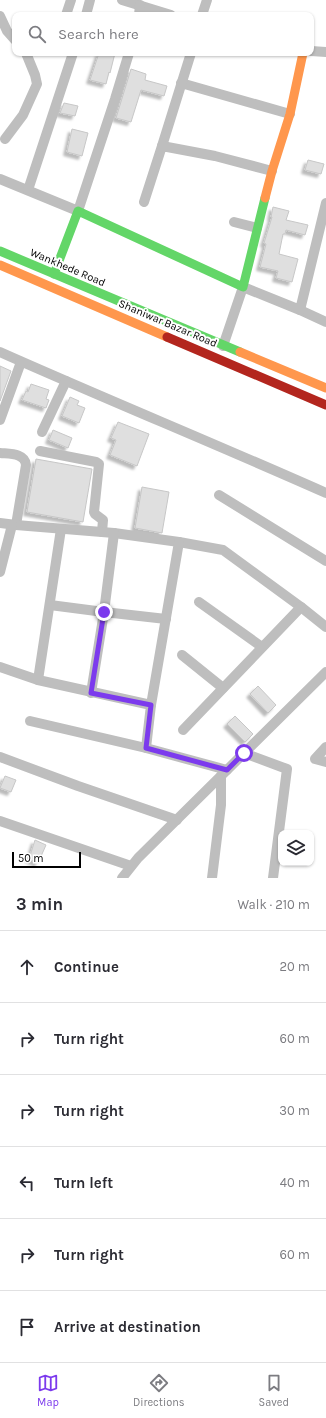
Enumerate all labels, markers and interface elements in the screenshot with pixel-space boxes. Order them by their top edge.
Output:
search box [12,12,314,56]
icon: search [26,23,48,45]
text: Search here [58,25,139,43]
street label: Wankhede Road [28,246,108,289]
street label: Shaniwar Bazar Road [116,297,219,350]
route end [95,603,113,621]
route start [235,744,253,762]
map controls [278,830,314,866]
button: layers [278,830,314,866]
scale bar [12,850,81,869]
text: 50 m [18,852,44,865]
text: 3 min [16,894,63,914]
text: Walk · 210 m [237,897,310,912]
icon: ahead [16,956,38,978]
text: Continue [54,958,119,976]
text: 20 m [280,959,310,974]
icon: right [16,1028,38,1050]
text: Turn right [54,1030,124,1048]
text: 60 m [280,1031,310,1046]
icon: right [16,1100,38,1122]
text: Turn right [54,1102,124,1120]
text: 30 m [279,1103,310,1118]
icon: left [16,1172,38,1194]
text: Turn left [54,1174,113,1192]
text: 40 m [280,1175,310,1190]
icon: right [16,1244,38,1266]
text: Turn right [54,1246,124,1264]
text: 60 m [280,1247,310,1262]
icon: arrive [16,1316,38,1338]
text: Arrive at destination [54,1318,201,1336]
tab: Map [37,1372,59,1409]
tab: Directions [133,1372,185,1409]
tab: Saved [259,1372,289,1409]

